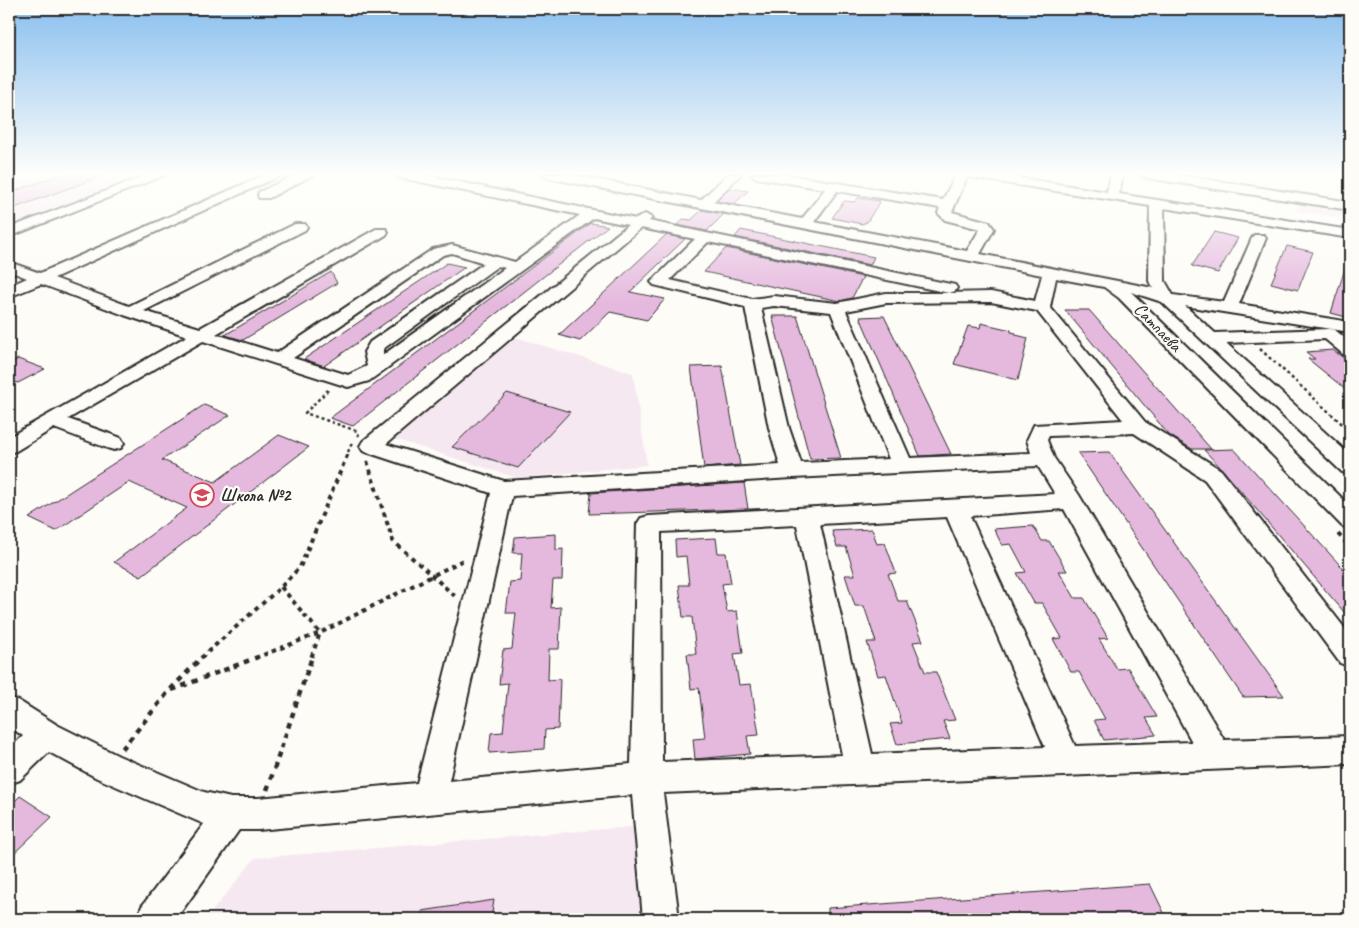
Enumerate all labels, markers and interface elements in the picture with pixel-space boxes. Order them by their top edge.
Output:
street label: Сатпаева [1129,298,1187,357]
school or university icon: Школа №2 [189,482,215,508]
place label: Школа №2 [220,484,292,506]

